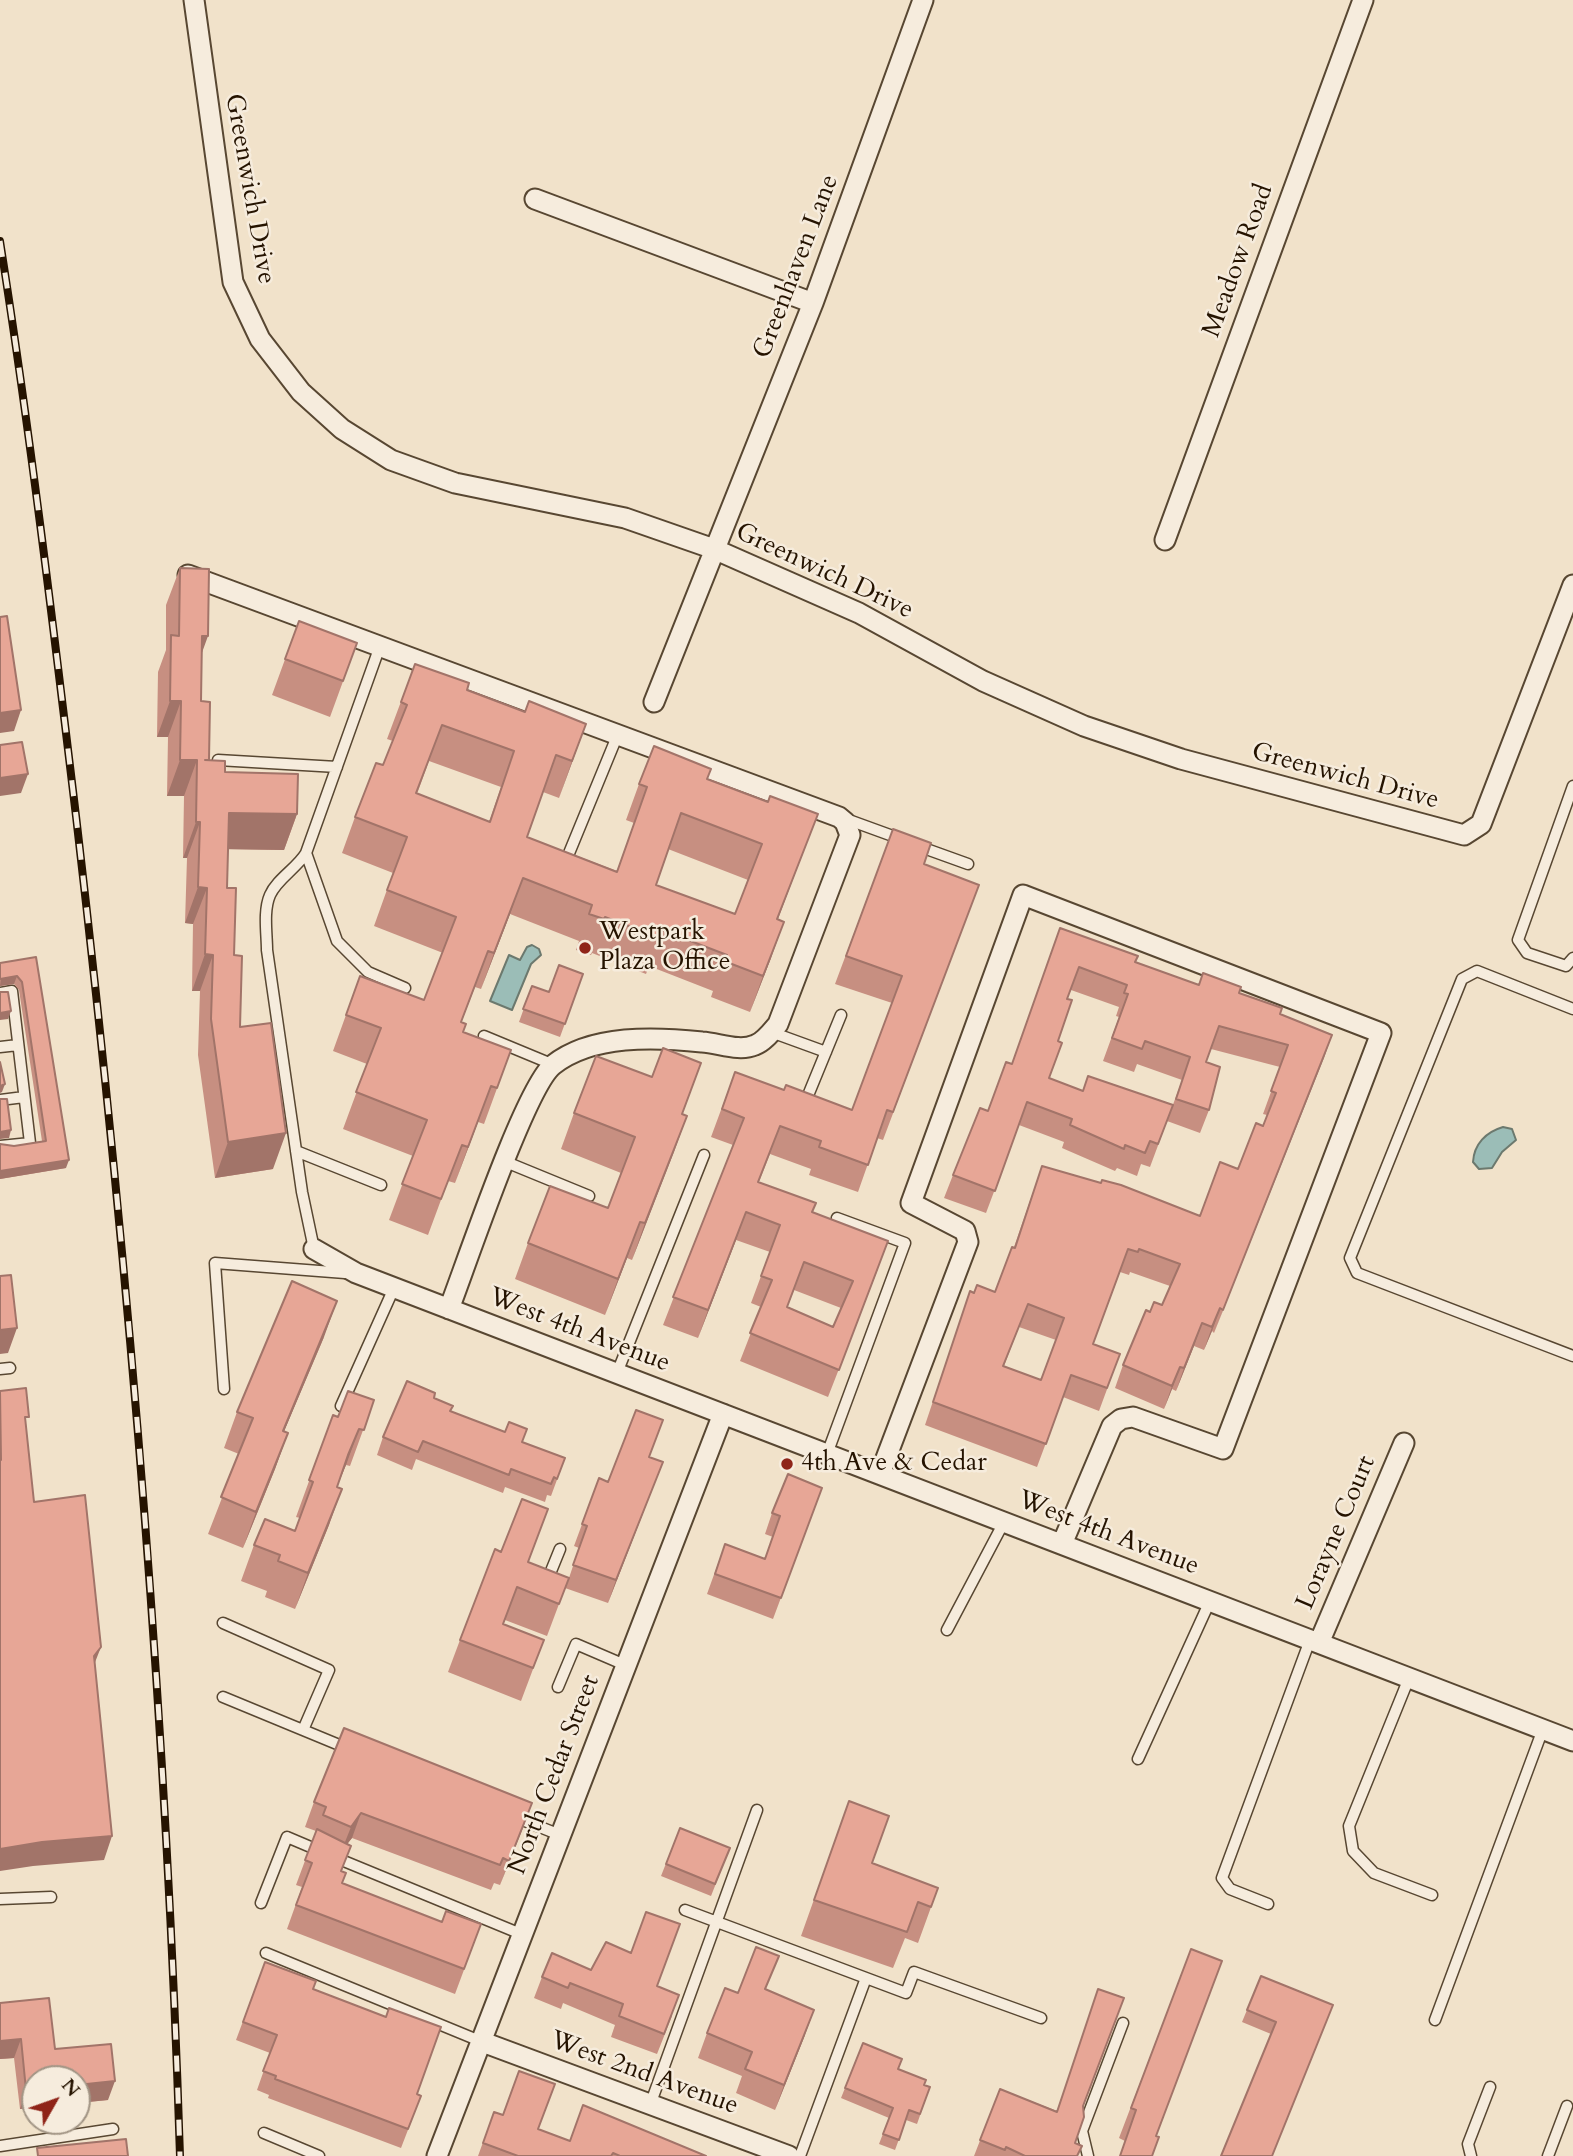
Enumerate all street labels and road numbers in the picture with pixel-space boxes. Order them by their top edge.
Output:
street label: Greenwich Drive [217,91,281,287]
street label: Greenhaven Lane [748,171,846,363]
street label: Meadow Road [1197,180,1281,342]
street label: Greenwich Drive [730,517,918,627]
street label: Greenwich Drive [1248,737,1442,817]
street label: West 4th Avenue [484,1282,674,1380]
street label: Lorayne Court [1291,1452,1383,1614]
street label: West 4th Avenue [1013,1485,1203,1583]
street label: North Cedar Street [503,1671,607,1879]
street label: West 2nd Avenue [546,2026,742,2122]

